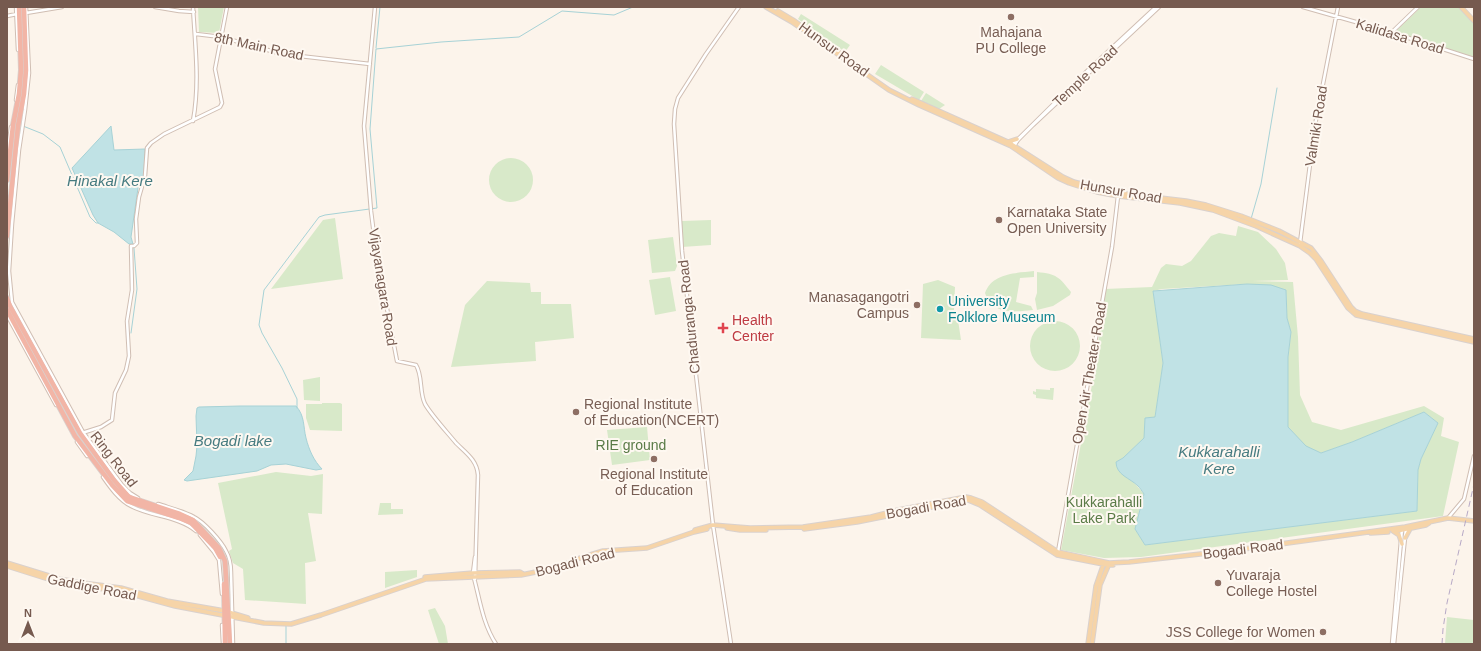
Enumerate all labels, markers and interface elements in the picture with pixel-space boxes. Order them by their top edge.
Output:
marker: Mahajana PU College [1006,12,1016,22]
street label: Kalidasa Road [1354,15,1446,57]
street label: Hunsur Road [796,18,872,80]
place label: Mahajana PU College [976,24,1047,56]
street label: 8th Main Road [213,29,305,63]
street label: Temple Road [1049,42,1121,110]
street label: Valmiki Road [1302,85,1330,167]
water label: Hinakal Kere [67,172,153,189]
street label: Hunsur Road [1079,176,1163,206]
place label: Karnataka State Open University [1007,204,1108,236]
marker: Karnataka State Open University [994,215,1004,225]
street label: Vijayanagara Road [366,227,400,347]
street label: Chaduranga Road [675,259,703,375]
place label: Manasagangotri Campus [809,289,909,321]
place label: University Folklore Museum [948,293,1055,325]
marker: Manasagangotri Campus [912,300,922,310]
street label: Open Air Theater Road [1069,301,1109,445]
marker: University Folklore Museum [935,304,945,314]
place label: Health Center [732,312,774,344]
marker: Health Center [717,322,729,334]
place label: Regional Institute of Education(NCERT) [584,396,719,428]
marker: Regional Institute of Education(NCERT) [571,407,581,417]
street label: Ring Road [87,428,141,490]
water label: Bogadi lake [194,432,272,449]
park label: RIE ground [596,437,666,453]
water label: Kukkarahalli Kere [1178,443,1261,477]
marker: Regional Institute of Education [649,454,659,464]
place label: Regional Institute of Education [600,466,708,498]
street label: Bogadi Road [885,492,967,522]
park label: Kukkarahalli Lake Park [1066,494,1142,526]
street label: Bogadi Road [1202,536,1284,562]
street label: Bogadi Road [534,544,616,580]
place label: Yuvaraja College Hostel [1226,567,1317,599]
street label: Gaddige Road [46,571,138,603]
marker: Yuvaraja College Hostel [1213,578,1223,588]
north arrow [8,603,48,643]
text: N [24,607,32,619]
place label: JSS College for Women [1166,624,1315,640]
marker: JSS College for Women [1318,627,1328,637]

